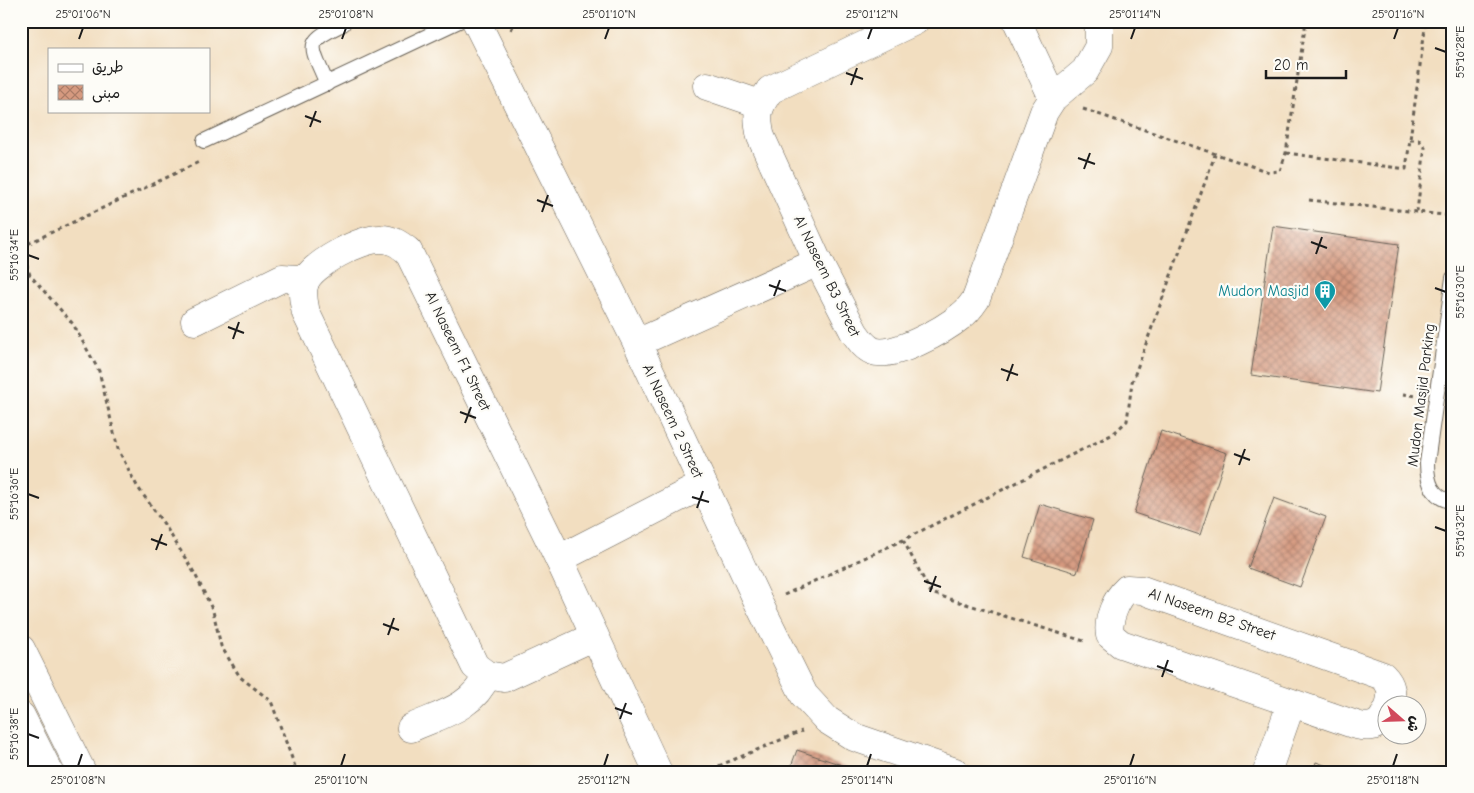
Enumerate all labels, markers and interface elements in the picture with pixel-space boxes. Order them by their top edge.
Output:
text: 25°01'06"N [55,7,111,21]
text: 25°01'08"N [319,7,373,21]
text: 25°01'10"N [582,7,636,21]
text: 25°01'12"N [846,7,898,21]
text: 25°01'14"N [1109,7,1161,21]
text: 25°01'16"N [1372,7,1424,21]
text: 55°16'28"E [1453,26,1467,78]
legend [48,48,210,112]
scale bar [1266,48,1346,80]
text: 20 m [1274,56,1308,74]
text: طريق [92,58,124,76]
text: مبنى [92,84,120,103]
street label: Al Naseem B3 Street [790,212,864,340]
text: 55°16'34"E [7,229,21,281]
text: 55°16'30"E [1453,265,1467,319]
building icon: Mudon Masjid [1313,279,1337,310]
place label: Mudon Masjid [1218,282,1309,300]
street label: Al Naseem F1 Street [421,288,495,414]
street label: Mudon Masjid Parking [1403,322,1439,468]
street label: Al Naseem 2 Street [639,361,708,481]
text: 55°16'36"E [7,468,21,520]
text: 55°16'32"E [1453,505,1467,557]
street label: Al Naseem B2 Street [1146,584,1278,644]
north arrow [1376,696,1426,746]
text: 55°16'38"E [7,708,21,760]
text: ش [1403,714,1424,734]
text: 25°01'08"N [51,773,105,787]
text: 25°01'10"N [314,773,368,787]
text: 25°01'12"N [578,773,630,787]
text: 25°01'14"N [841,773,893,787]
text: 25°01'16"N [1104,773,1156,787]
text: 25°01'18"N [1367,773,1419,787]

